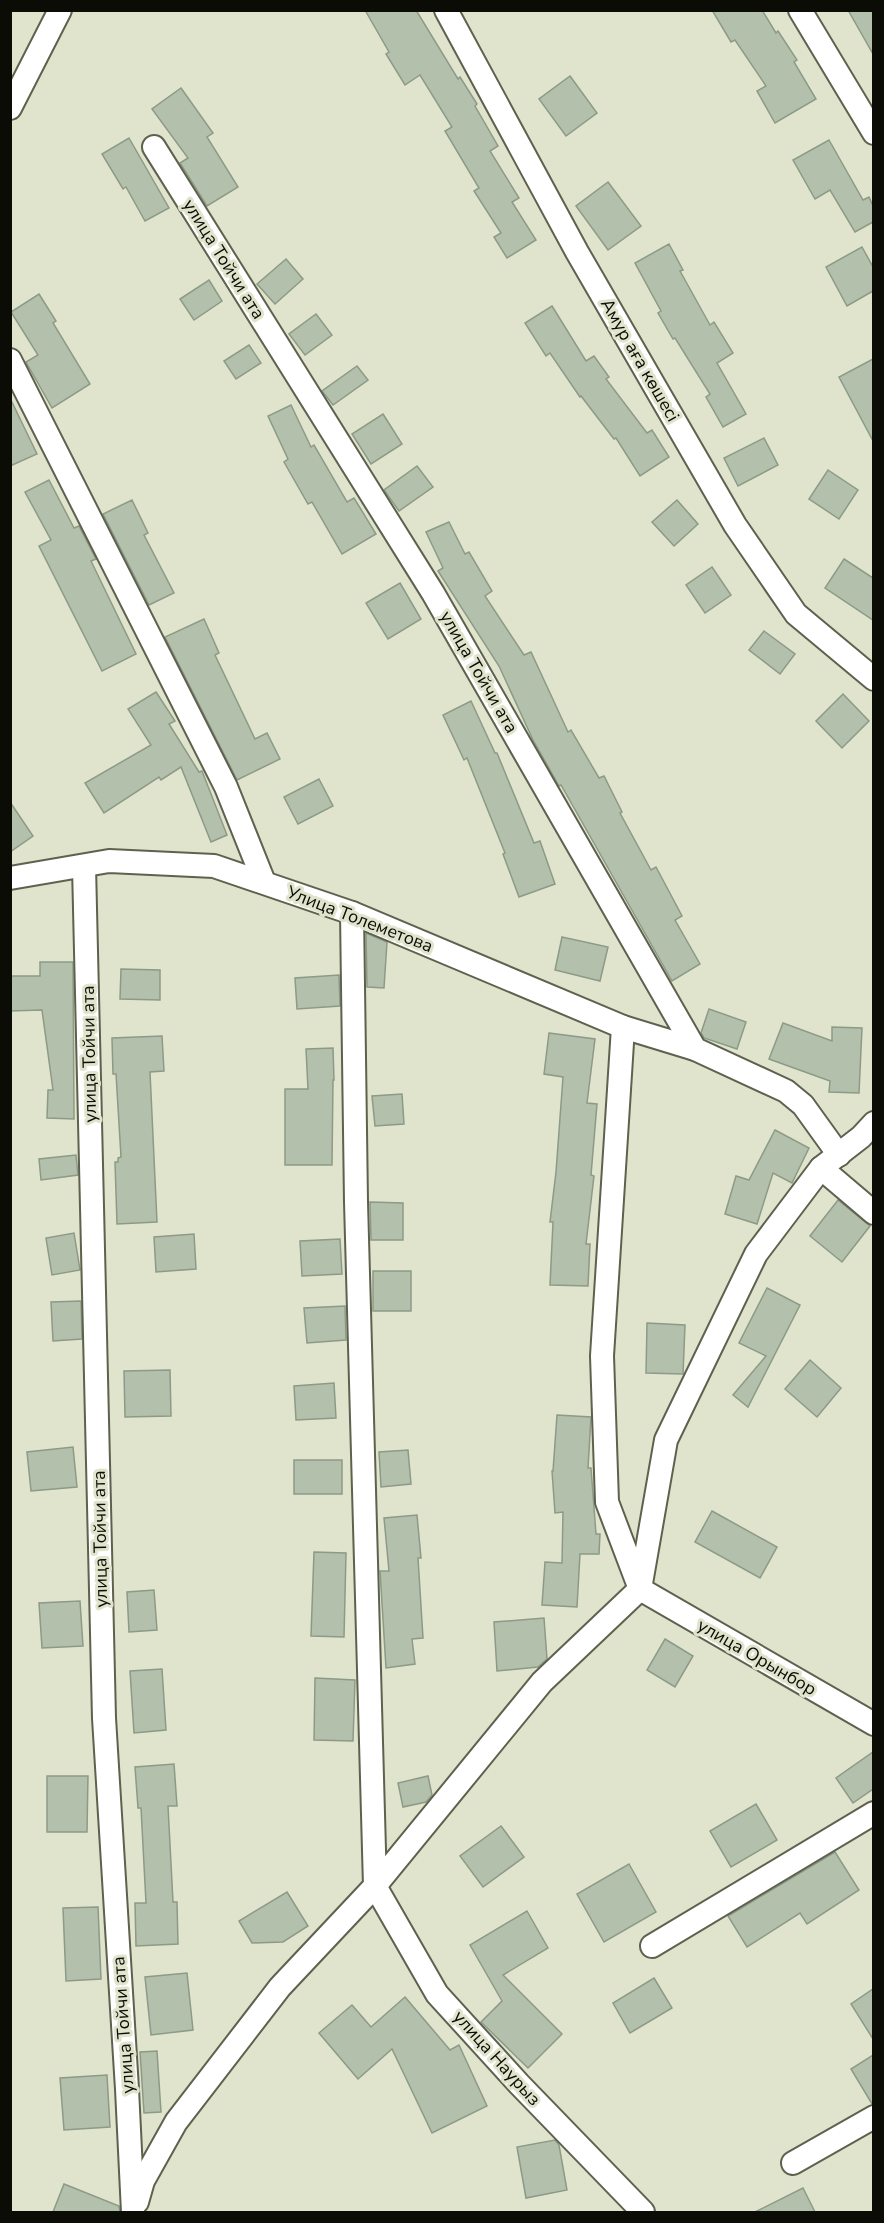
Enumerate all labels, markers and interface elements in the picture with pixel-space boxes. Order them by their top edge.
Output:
street label: улица Тойчи ата [177,194,271,324]
street label: Амур аға көшесі [595,294,685,426]
street label: улица Тойчи ата [434,606,524,738]
street label: Улица Толеметова [282,880,437,958]
street label: улица Тойчи ата [76,985,102,1123]
street label: улица Тойчи ата [87,1470,113,1608]
street label: улица Орынбор [693,1613,821,1701]
street label: улица Тойчи ата [106,1956,140,2094]
street label: улица Наурыз [448,2005,546,2111]

